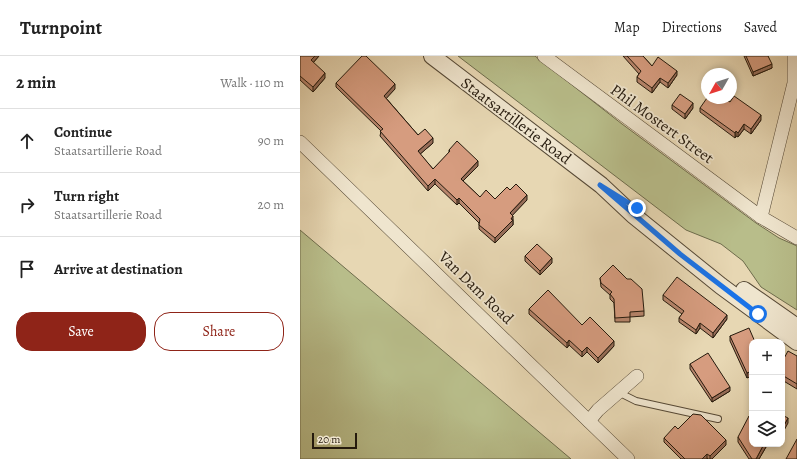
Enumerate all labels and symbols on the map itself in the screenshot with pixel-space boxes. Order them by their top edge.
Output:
north arrow [701,68,737,104]
street label: Staatsartillerie Road [456,72,576,170]
street label: Phil Mostert Street [606,79,718,169]
route end [628,199,646,217]
street label: Van Dam Road [433,246,519,330]
route start [749,305,767,323]
scale bar [312,431,357,450]

